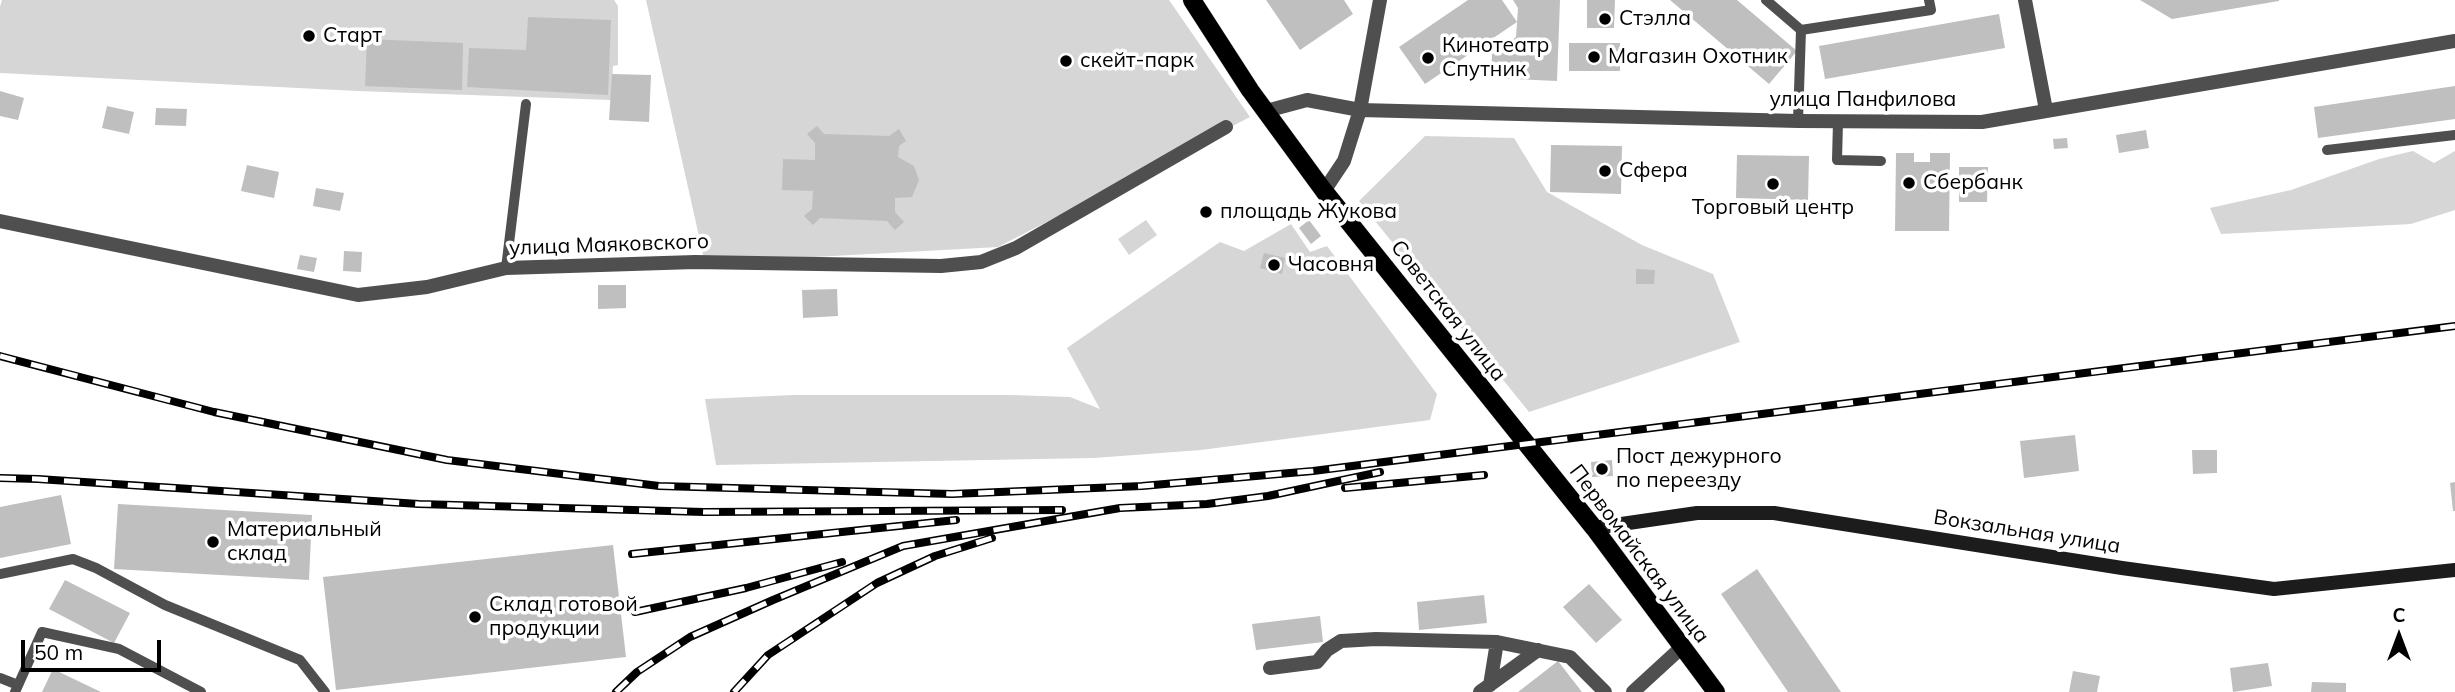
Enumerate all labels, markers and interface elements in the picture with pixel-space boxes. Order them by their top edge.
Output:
place label: Стэлла [1619,6,1691,32]
marker: Стэлла [1597,11,1613,27]
place label: Старт [323,23,382,49]
marker: Старт [301,28,317,44]
place label: Кинотеатр Спутник [1442,33,1549,83]
place label: Магазин Охотник [1608,44,1788,70]
place label: скейт-парк [1080,48,1194,74]
marker: Магазин Охотник [1586,49,1602,65]
marker: Кинотеатр Спутник [1420,50,1436,66]
marker: скейт-парк [1058,53,1074,69]
street label: улица Панфилова [1770,87,1956,113]
place label: Сфера [1619,158,1688,184]
marker: Сфера [1597,163,1613,179]
place label: Сбербанк [1923,170,2023,196]
marker: Сбербанк [1901,175,1917,191]
marker: Торговый центр [1765,176,1781,192]
place label: Торговый центр [1692,195,1854,221]
place label: площадь Жукова [1220,199,1397,225]
marker: площадь Жукова [1198,204,1214,220]
street label: улица Маяковского [509,229,709,261]
street label: Советская улица [1385,235,1511,387]
place label: Часовня [1288,252,1374,278]
marker: Часовня [1266,257,1282,273]
place label: Пост дежурного по переезду [1616,444,1782,494]
street label: Первомайская улица [1564,460,1714,648]
marker: Пост дежурного по переезду [1594,461,1610,477]
street label: Вокзальная улица [1932,505,2122,559]
place label: Материальный склад [227,517,382,567]
marker: Материальный склад [205,534,221,550]
place label: Склад готовой продукции [489,592,638,642]
north arrow [2364,601,2434,671]
text: С [2392,603,2406,627]
marker: Склад готовой продукции [467,609,483,625]
scale bar [24,626,164,670]
text: 50 m [34,639,83,665]

